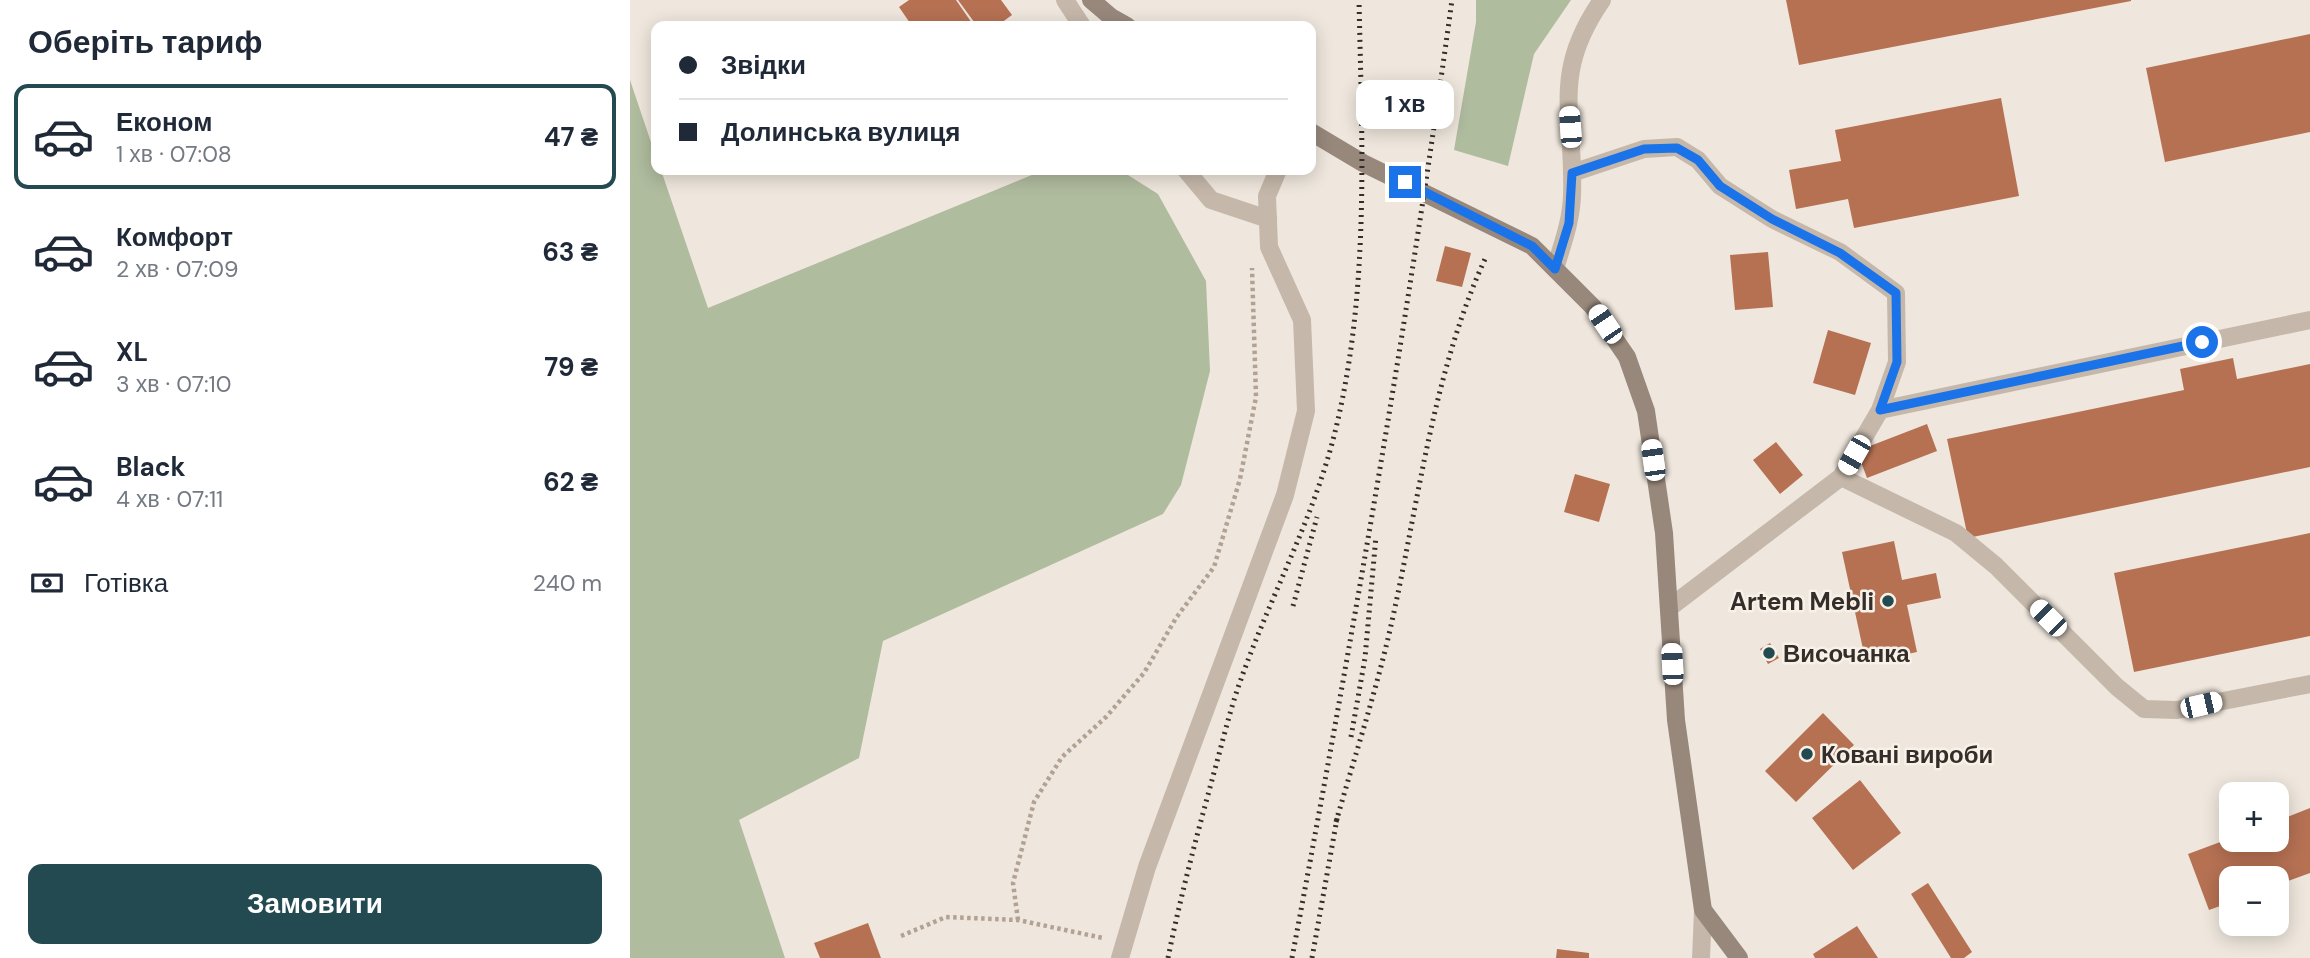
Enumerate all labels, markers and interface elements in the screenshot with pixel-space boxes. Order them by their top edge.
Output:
text: Оберіть тариф [28,21,262,63]
text: Звідки [721,48,806,82]
callout: 1 хв [1356,80,1454,130]
text: 1 хв [1385,89,1425,119]
icon: car [32,105,95,168]
text: Економ [116,105,212,139]
car [1559,105,1582,149]
text: Долинська вулиця [721,115,960,149]
text: 47 ₴ [544,120,598,154]
text: 1 хв · 07:08 [116,139,232,169]
route end [1389,166,1421,198]
icon: car [32,220,95,283]
text: Комфорт [116,220,233,254]
text: 63 ₴ [542,235,598,269]
text: 2 хв · 07:09 [116,254,238,284]
car [1585,301,1626,347]
route start [2186,326,2218,358]
icon: car [32,335,95,398]
text: XL [116,335,148,369]
text: 79 ₴ [544,350,598,384]
text: 3 хв · 07:10 [116,369,231,399]
car [1835,432,1874,478]
car [1640,438,1667,482]
icon: car [32,450,95,513]
text: Black [116,450,186,484]
text: 62 ₴ [543,465,598,499]
text: 4 хв · 07:11 [116,484,223,514]
icon: cash [28,564,66,602]
text: Готівка [84,566,168,600]
text: 240 m [533,568,602,598]
place label: Artem Mebli [1730,586,1874,617]
marker: Artem Mebli [1880,593,1896,609]
car [2026,596,2071,640]
place label: Височанка [1783,638,1910,669]
car [1661,642,1684,686]
marker: Височанка [1761,645,1777,661]
car [2179,690,2224,720]
place label: Ковані вироби [1821,739,1993,770]
marker: Ковані вироби [1799,746,1815,762]
map controls [2219,782,2289,936]
button: + [2219,782,2289,852]
button: Замовити [28,864,602,944]
button: − [2219,866,2289,936]

